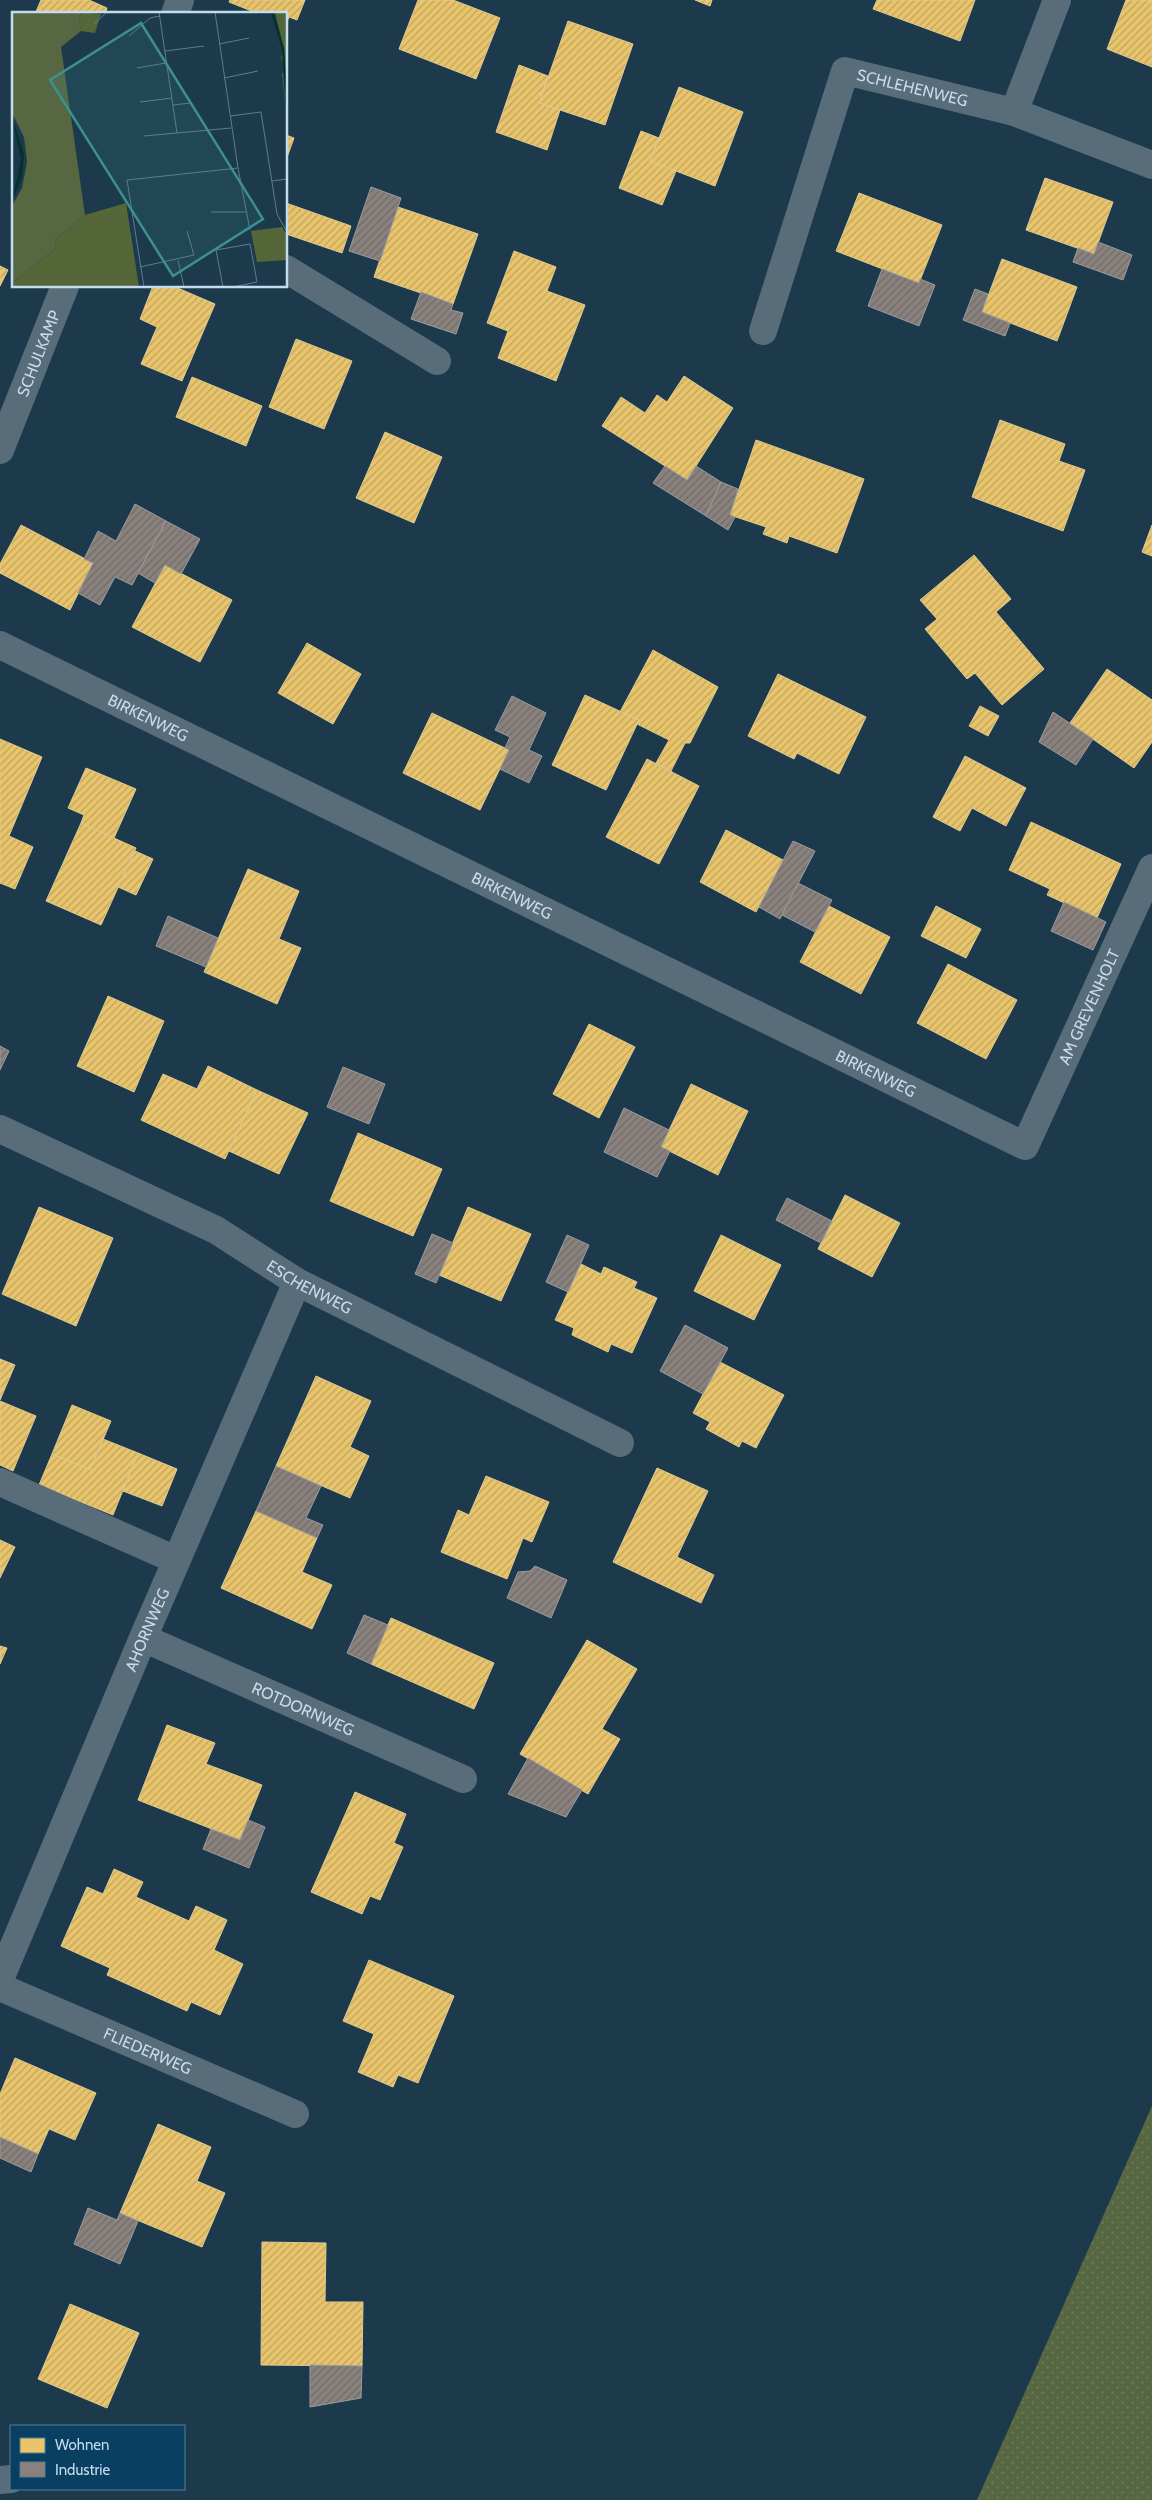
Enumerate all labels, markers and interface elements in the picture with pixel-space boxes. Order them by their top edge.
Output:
inset map [12,12,288,288]
street label: SCHLEHENWEG [855,65,970,110]
street label: SCHULKAMP [13,307,64,399]
street label: BIRKENWEG [105,690,192,745]
street label: BIRKENWEG [469,868,555,923]
street label: AM GREVENHOLT [1054,946,1123,1067]
street label: BIRKENWEG [833,1045,919,1101]
street label: ESCHENWEG [263,1256,355,1317]
street label: AHORNWEG [121,1585,173,1674]
street label: ROTDORNWEG [249,1678,357,1739]
street label: FLIEDERWEG [101,2023,195,2078]
legend [10,2425,185,2490]
text: Wohnen [55,2436,109,2454]
text: Industrie [55,2461,110,2479]

